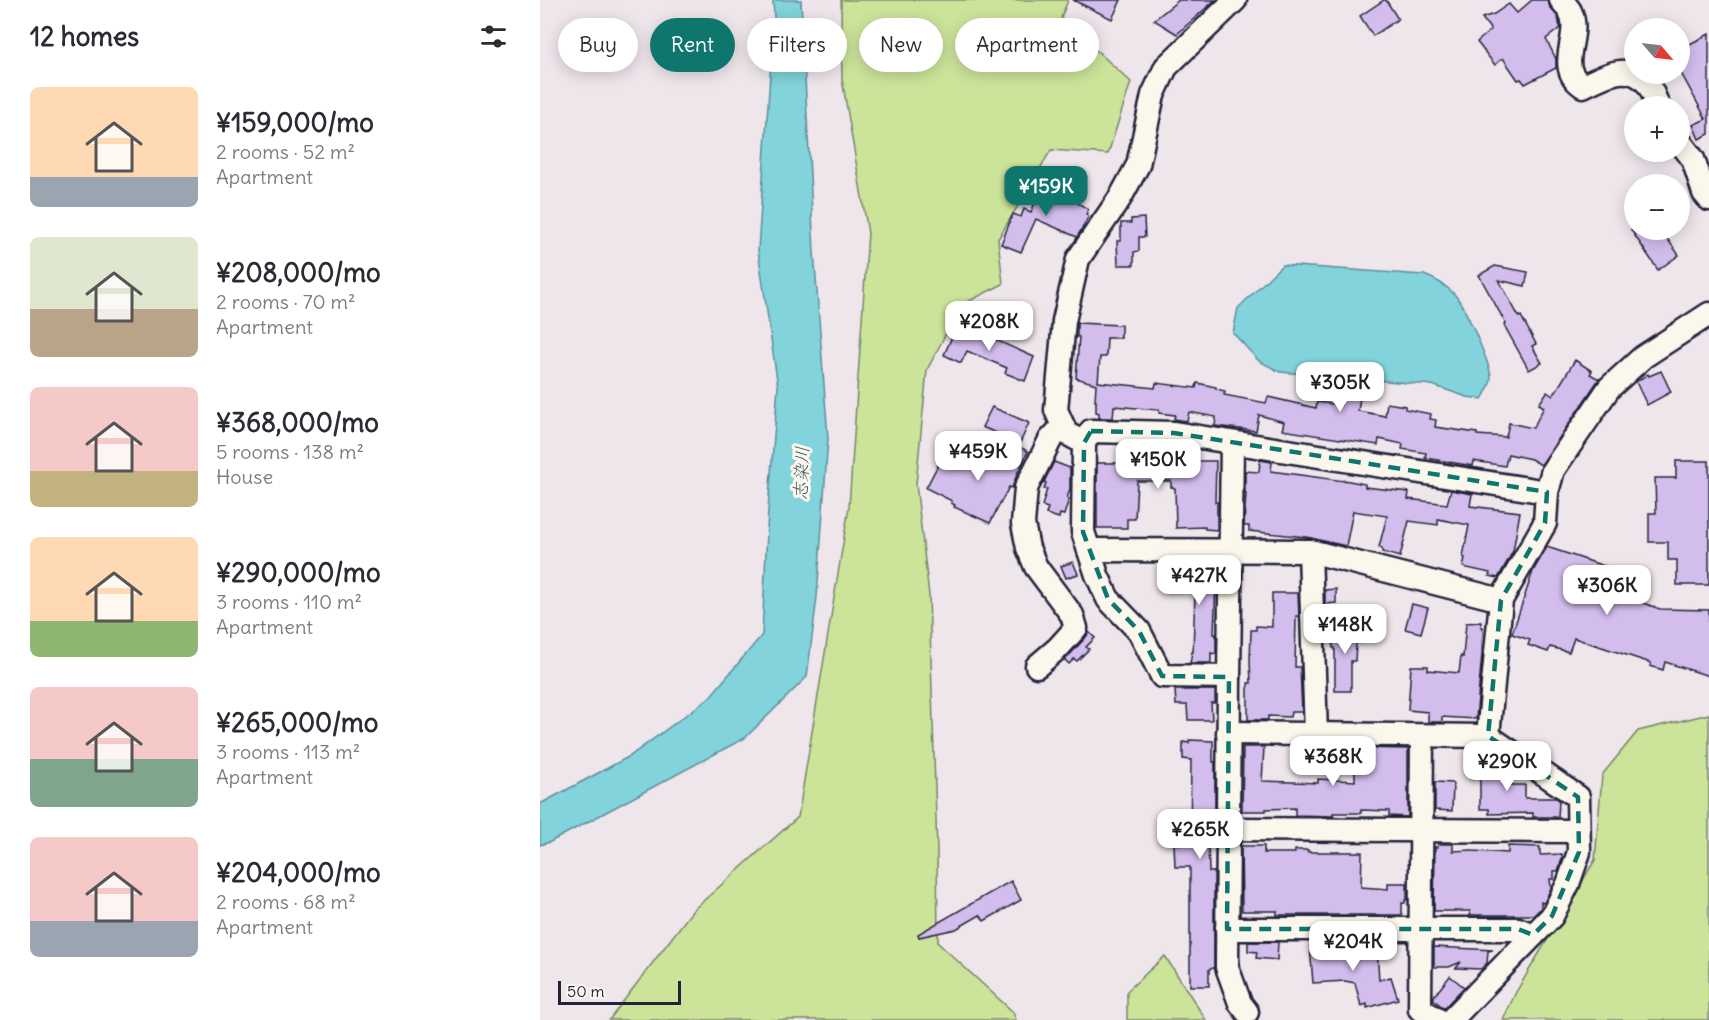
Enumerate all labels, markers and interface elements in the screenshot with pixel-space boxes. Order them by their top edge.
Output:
chip: Buy [558,18,638,72]
chip: Rent [650,18,735,72]
chip: Filters [747,18,847,72]
chip: New [859,18,943,72]
chip: Apartment [955,18,1099,72]
north arrow [1624,18,1690,84]
map controls [1624,18,1690,240]
text: 12 homes [30,20,139,53]
icon: filters [477,20,510,53]
button: + [1624,96,1690,162]
text: ¥159,000/mo [216,106,374,139]
icon: home [78,111,150,183]
text: 2 rooms · 52 m² [216,139,355,164]
text: Apartment [216,164,313,189]
pin: ¥159K [1004,166,1088,217]
text: ¥159K [1019,173,1074,198]
button: − [1624,174,1690,240]
text: ¥208,000/mo [216,256,381,289]
icon: home [78,261,150,333]
text: 2 rooms · 70 m² [216,289,356,314]
pin: ¥208K [947,301,1031,352]
text: ¥208K [959,308,1019,333]
text: Apartment [216,314,313,339]
pin: ¥305K [1298,362,1382,413]
text: ¥305K [1310,369,1370,394]
text: ¥368,000/mo [216,406,379,439]
icon: home [78,411,150,483]
pin: ¥459K [936,431,1020,482]
text: ¥459K [949,438,1007,463]
text: 5 rooms · 138 m² [216,439,364,464]
pin: ¥150K [1116,439,1200,490]
water label: 志染川 [789,446,813,500]
text: ¥150K [1130,446,1186,471]
text: House [216,464,273,489]
pin: ¥427K [1157,555,1241,606]
text: ¥290,000/mo [216,556,381,589]
icon: home [78,561,150,633]
text: ¥427K [1171,562,1227,587]
pin: ¥306K [1565,565,1649,616]
text: ¥306K [1577,572,1637,597]
text: 3 rooms · 110 m² [216,589,362,614]
pin: ¥148K [1303,604,1387,655]
text: ¥148K [1317,611,1373,636]
text: Apartment [216,614,313,639]
text: ¥265,000/mo [216,706,378,739]
icon: home [78,711,150,783]
pin: ¥368K [1291,736,1375,787]
text: 3 rooms · 113 m² [216,739,360,764]
pin: ¥290K [1465,741,1549,792]
text: ¥368K [1304,743,1362,768]
text: ¥290K [1477,748,1537,773]
text: Apartment [216,764,313,789]
pin: ¥265K [1158,809,1242,860]
text: ¥265K [1171,816,1229,841]
text: ¥204,000/mo [216,856,381,889]
icon: home [78,861,150,933]
text: 2 rooms · 68 m² [216,889,356,914]
text: Apartment [216,914,313,939]
pin: ¥204K [1311,921,1395,972]
text: ¥204K [1323,928,1383,953]
scale bar [558,978,681,1006]
text: 50 m [567,981,605,1001]

